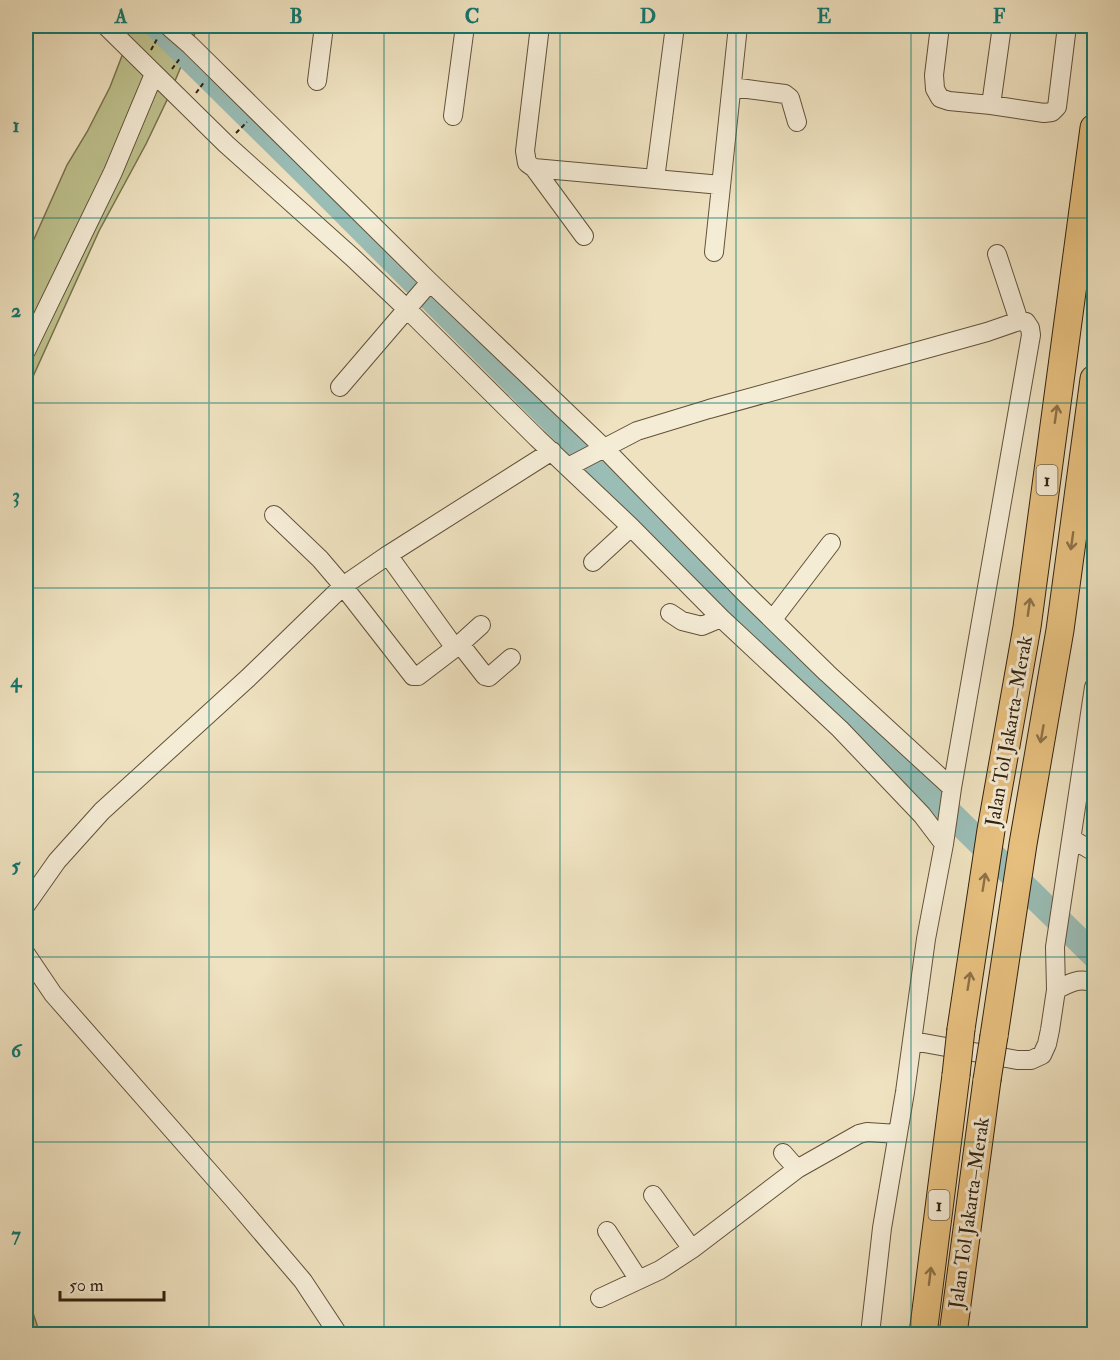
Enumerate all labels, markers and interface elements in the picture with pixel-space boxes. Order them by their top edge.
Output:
text: A [114,4,128,29]
text: B [289,4,303,29]
text: C [465,4,479,29]
text: D [640,4,656,29]
text: E [817,4,832,29]
text: F [993,4,1006,29]
text: 1 [12,113,20,138]
text: 2 [11,298,21,323]
one-way arrow [1050,404,1061,424]
road number: 1 [1036,465,1058,495]
text: 3 [12,483,20,508]
one-way arrow [1067,531,1078,551]
one-way arrow [1024,598,1035,617]
street label: Jalan Tol Jakarta–Merak [980,633,1038,829]
text: 4 [10,668,23,693]
one-way arrow [1036,723,1047,743]
text: 5 [12,853,22,878]
one-way arrow [978,872,989,892]
one-way arrow [963,971,974,991]
text: 6 [11,1038,23,1063]
street label: Jalan Tol Jakarta–Merak [943,1115,995,1311]
road number: 1 [928,1190,950,1220]
text: 7 [11,1222,21,1247]
scale bar [60,1264,164,1302]
one-way arrow [925,1267,936,1287]
text: 50 m [69,1274,104,1297]

